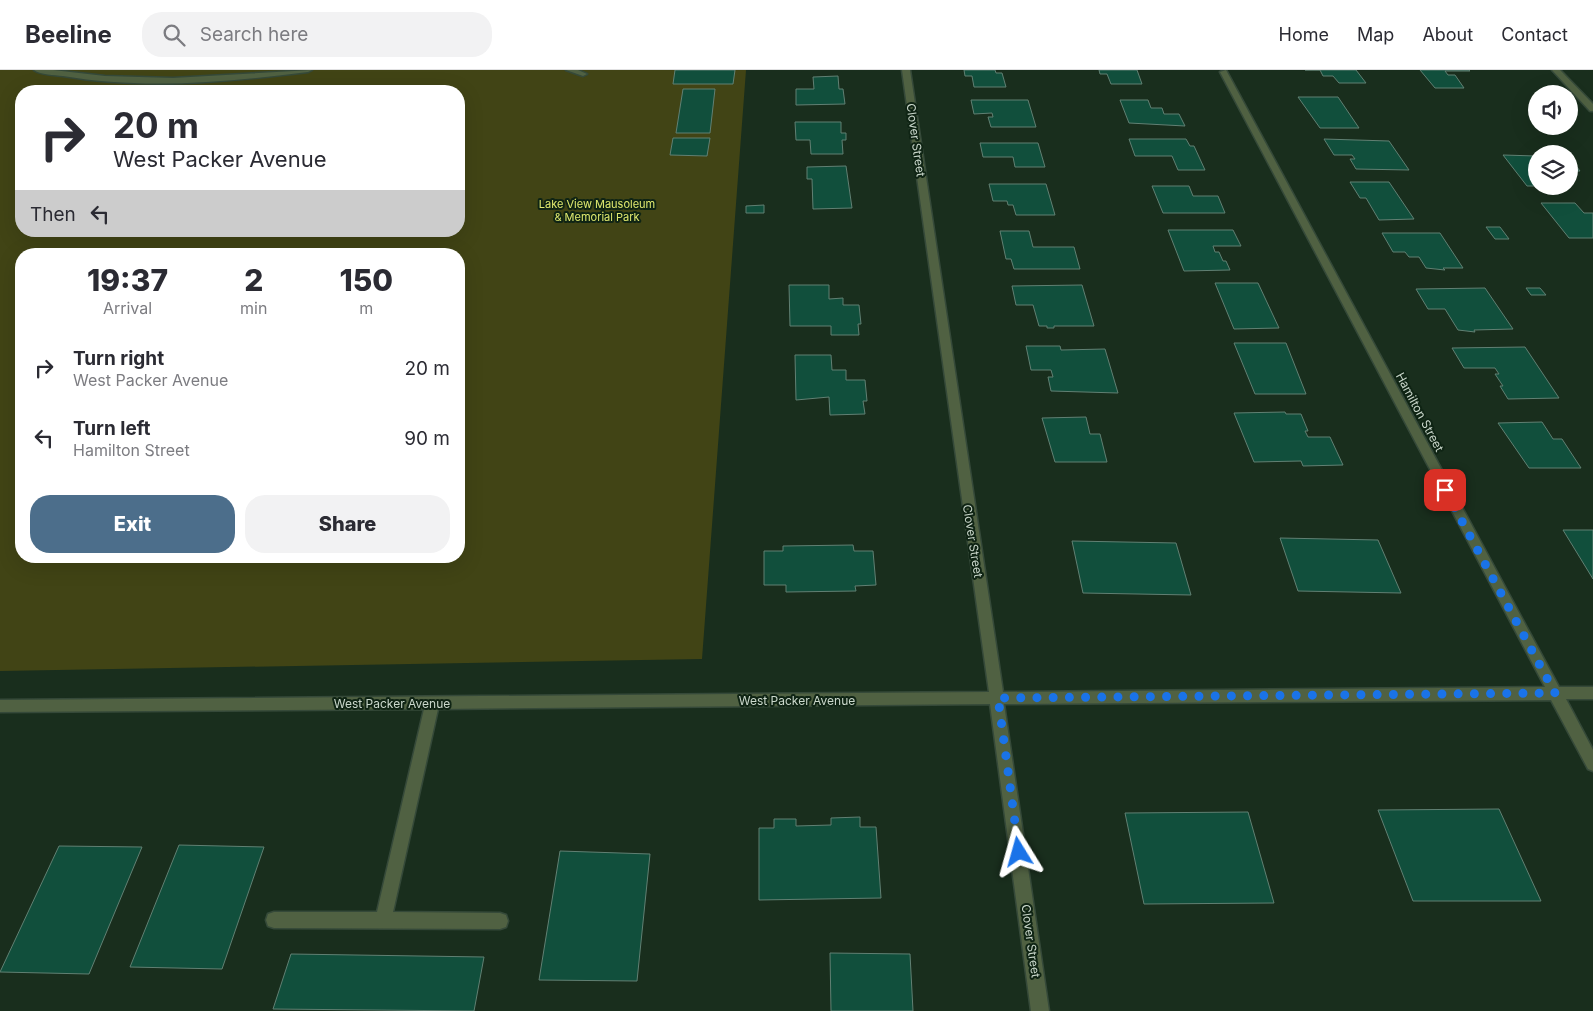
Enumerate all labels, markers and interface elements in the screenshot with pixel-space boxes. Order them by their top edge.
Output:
search box [142,12,492,57]
text: Beeline [25,20,112,49]
icon: search [160,21,188,49]
text: Search here [200,23,308,46]
text: Home [1279,24,1329,45]
text: Map [1357,24,1394,45]
text: About [1422,24,1473,45]
text: Contact [1501,24,1568,45]
map controls [1528,85,1578,195]
button: sound [1528,85,1578,135]
street label: Clover Street [903,102,929,178]
text: 20 m [113,104,199,146]
icon: right [30,105,95,170]
button: layers [1528,145,1578,195]
text: West Packer Avenue [113,146,327,172]
park label: Lake View Mausoleum & Memorial Park [539,197,655,224]
icon: left [86,200,114,228]
text: Then [30,203,76,226]
text: 19:37 [87,262,168,298]
text: 2 [244,262,263,298]
text: 150 [339,262,393,298]
text: Arrival [103,298,152,318]
text: min [240,298,267,318]
text: m [359,298,373,318]
text: Turn right [73,347,164,370]
icon: right [30,354,58,382]
text: 20 m [404,357,450,380]
text: West Packer Avenue [73,370,228,390]
street label: Hamilton Street [1393,370,1447,454]
text: Turn left [73,417,151,440]
icon: left [30,424,58,452]
text: 90 m [404,427,450,450]
text: Hamilton Street [73,440,190,460]
pin [1424,469,1466,511]
icon: arrive [1431,476,1459,504]
button: Exit [30,495,235,553]
button: Share [245,495,450,553]
street label: Clover Street [960,503,986,579]
street label: West Packer Avenue [739,693,855,708]
street label: West Packer Avenue [334,696,450,711]
position arrow [992,825,1044,877]
street label: Clover Street [1018,903,1044,979]

